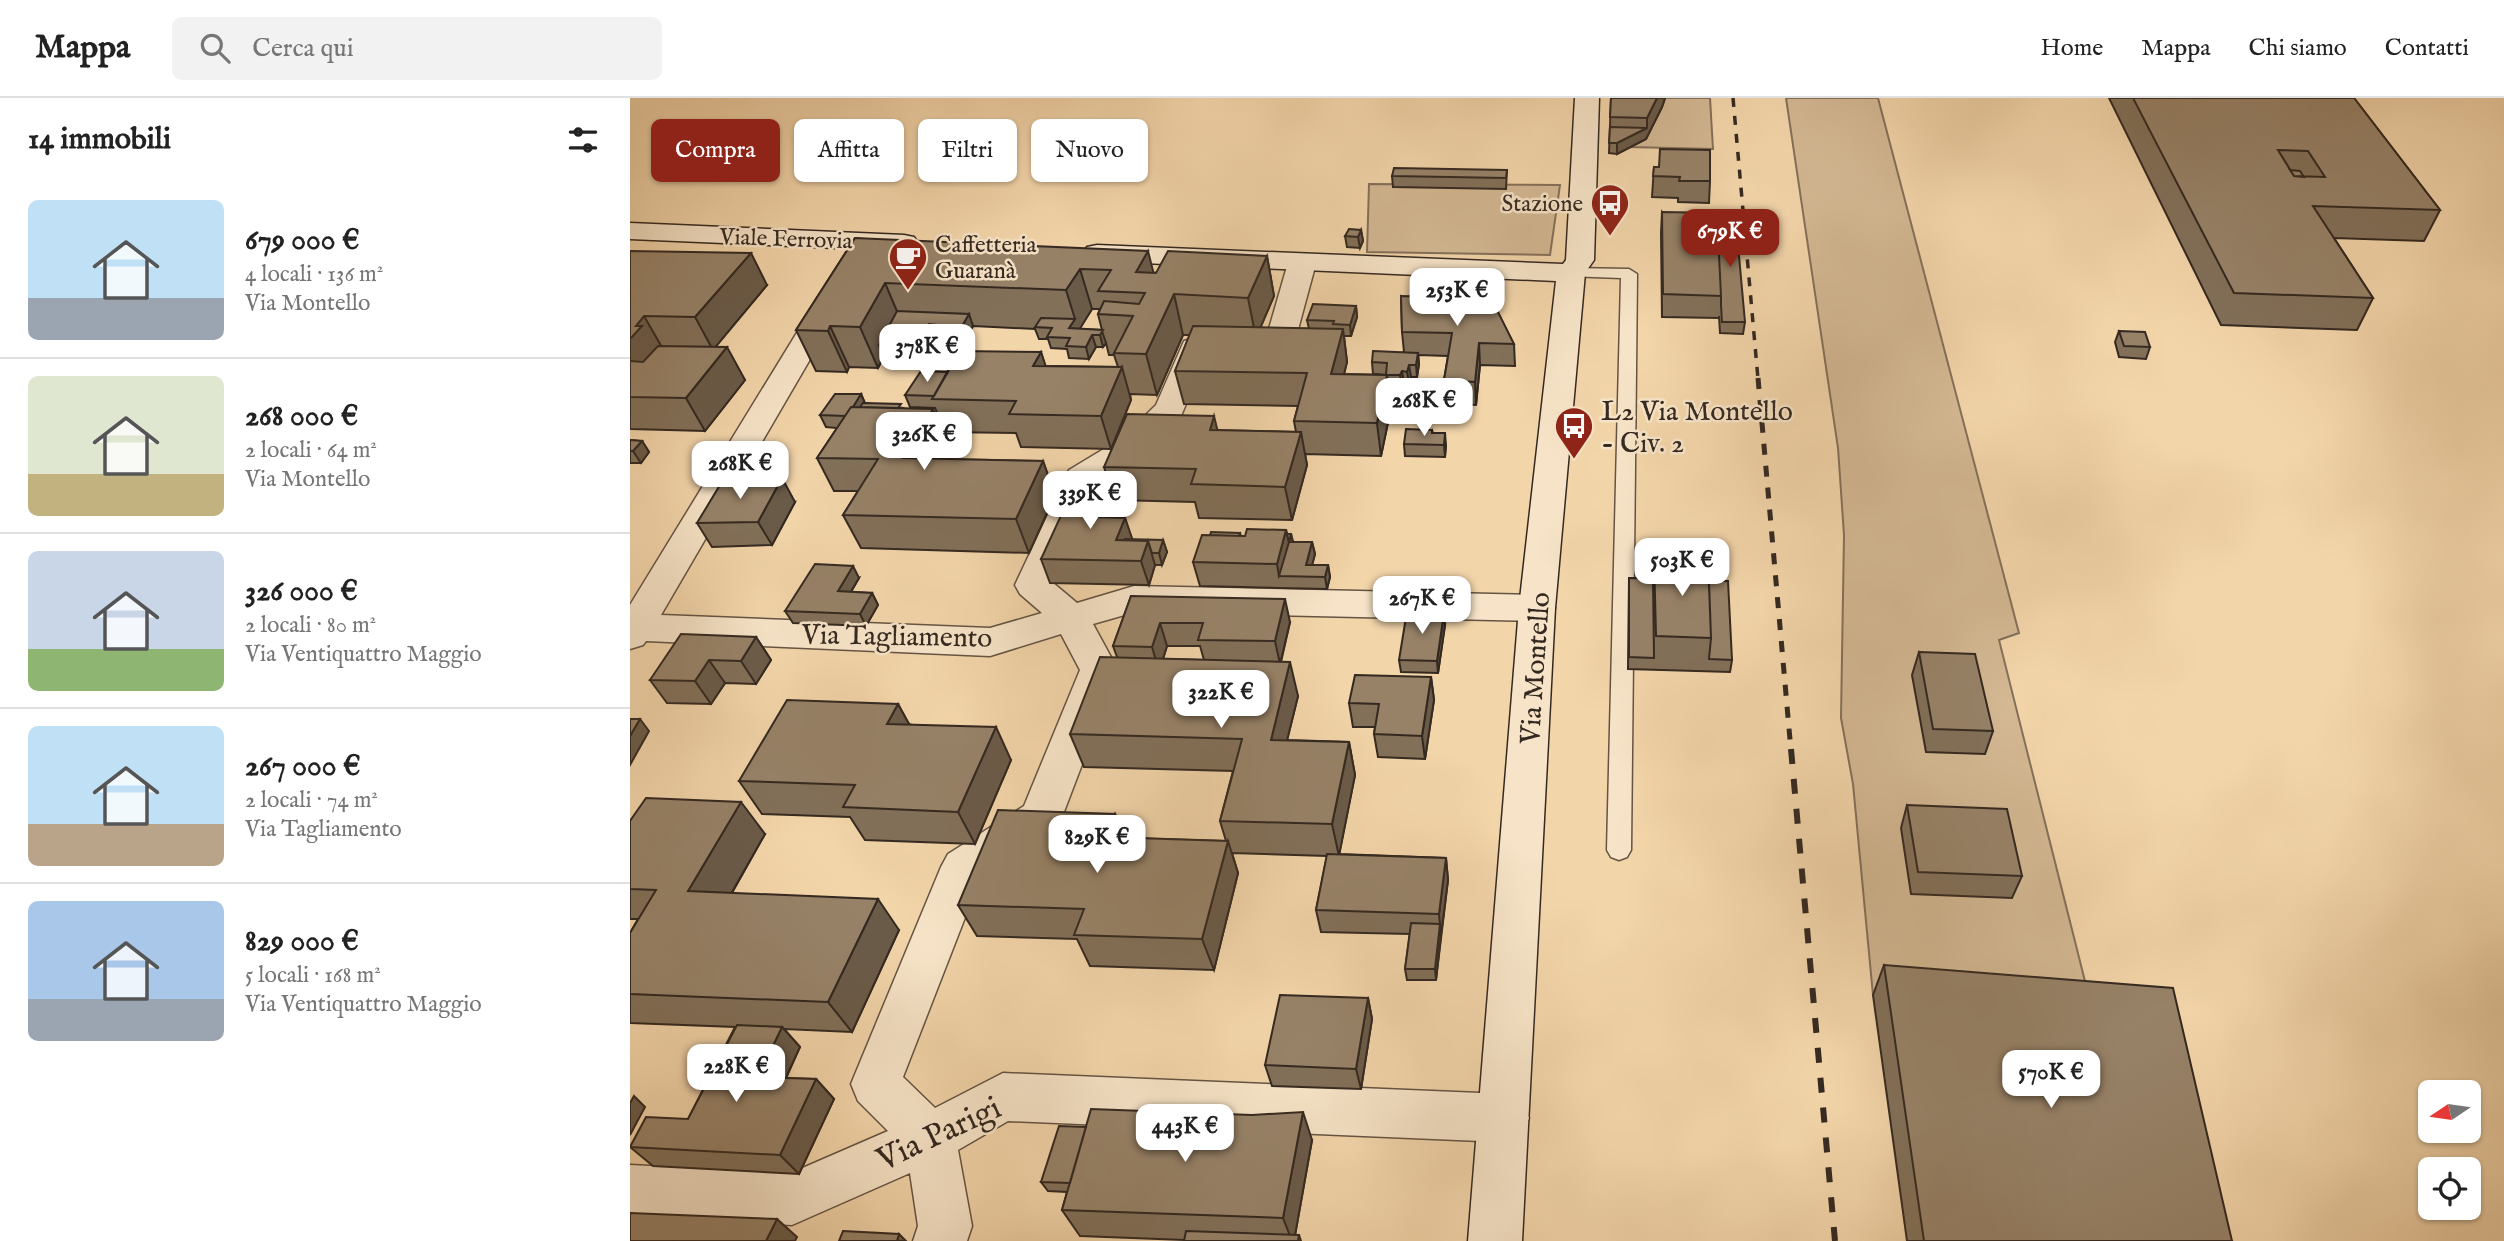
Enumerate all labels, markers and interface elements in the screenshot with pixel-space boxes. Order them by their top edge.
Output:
search box [172,17,662,80]
text: Mappa [35,27,130,69]
icon: search [196,29,234,67]
text: Cerca qui [252,32,354,65]
text: Home [2041,33,2103,64]
text: Mappa [2141,33,2211,64]
text: Chi siamo [2249,33,2347,64]
text: Contatti [2385,33,2469,64]
chip: Compra [651,119,780,182]
chip: Affitta [794,119,904,182]
chip: Filtri [918,119,1017,182]
chip: Nuovo [1031,119,1148,182]
text: 14 immobili [28,121,171,159]
icon: filters [564,121,602,159]
bus stop icon: Stazione [1589,182,1631,237]
place label: Stazione [1502,190,1583,219]
pin: 679K € [1673,209,1787,269]
text: 679K € [1697,217,1763,246]
text: 679 000 € [245,222,360,260]
street label: Viale Ferrovia [718,223,853,256]
icon: home [84,228,168,312]
place label: Caffetteria Guaranà [935,231,1037,286]
cafe icon: Caffetteria Guaranà [887,236,929,291]
text: 4 locali · 136 m² [245,260,383,289]
pin: 253K € [1400,268,1514,328]
text: 253K € [1426,276,1488,305]
text: Via Montello [245,289,370,318]
pin: 378K € [870,324,984,384]
text: 378K € [895,332,959,361]
pin: 268K € [1367,378,1481,438]
text: 268K € [1392,386,1456,415]
place label: L2 Via Montello - Civ. 2 [1601,395,1793,462]
text: 268 000 € [245,398,358,436]
icon: home [84,404,168,488]
bus stop icon: L2 Via Montello - Civ. 2 [1553,405,1595,460]
pin: 326K € [867,412,981,472]
text: 326K € [892,420,956,449]
text: 2 locali · 64 m² [245,436,377,465]
pin: 268K € [683,442,797,501]
text: 268K € [708,449,772,478]
text: Via Montello [245,465,370,494]
pin: 339K € [1033,472,1147,531]
text: 339K € [1059,479,1121,508]
pin: 503K € [1625,538,1739,598]
text: 503K € [1650,546,1714,575]
text: 326 000 € [245,573,358,611]
pin: 267K € [1365,576,1479,636]
icon: home [84,579,168,663]
text: 267K € [1389,584,1455,613]
street label: Via Montello [1514,591,1559,747]
text: 2 locali · 80 m² [245,611,376,640]
street label: Via Tagliamento [800,618,993,657]
text: Via Ventiquattro Maggio [245,640,482,669]
pin: 322K € [1164,670,1278,730]
text: 322K € [1188,678,1254,707]
text: 267 000 € [245,748,361,786]
icon: home [84,754,168,838]
text: 2 locali · 74 m² [245,786,378,815]
text: Via Tagliamento [245,815,402,844]
pin: 829K € [1040,816,1154,875]
text: 829K € [1065,823,1129,852]
text: 829 000 € [245,923,359,961]
icon: home [84,929,168,1013]
text: 5 locali · 168 m² [245,961,381,990]
text: Via Ventiquattro Maggio [245,990,482,1019]
pin: 228K € [679,1044,793,1104]
pin: 570K € [1994,1051,2108,1110]
text: 228K € [703,1052,769,1081]
text: 570K € [2018,1058,2084,1087]
north arrow [2418,1080,2482,1143]
map controls [2418,1080,2481,1220]
street label: Via Parigi [869,1088,1008,1182]
pin: 443K € [1128,1104,1242,1164]
text: 443K € [1152,1112,1218,1141]
button: locate [2418,1157,2481,1220]

